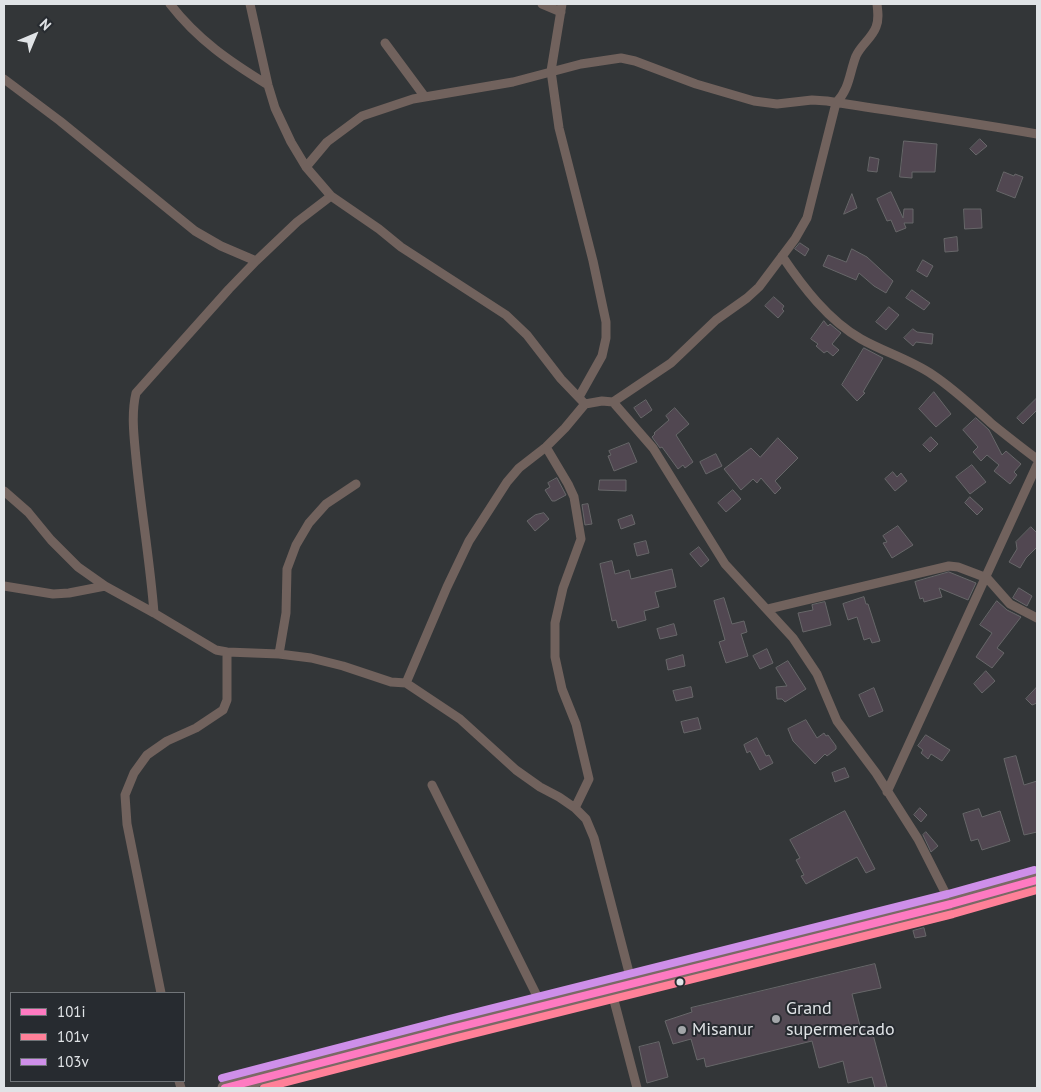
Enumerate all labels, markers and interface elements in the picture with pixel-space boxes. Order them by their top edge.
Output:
north arrow [10,10,60,60]
text: N [36,15,55,34]
unlabelled marker [675,977,685,987]
legend [10,992,185,1082]
place label: Grand supermercado [786,998,895,1040]
text: 101i [57,1002,86,1021]
marker: Grand supermercado [770,1013,782,1025]
place label: Misanur [692,1019,753,1041]
marker: Misanur [676,1024,688,1036]
text: 101v [57,1027,89,1046]
text: 103v [57,1052,89,1071]

